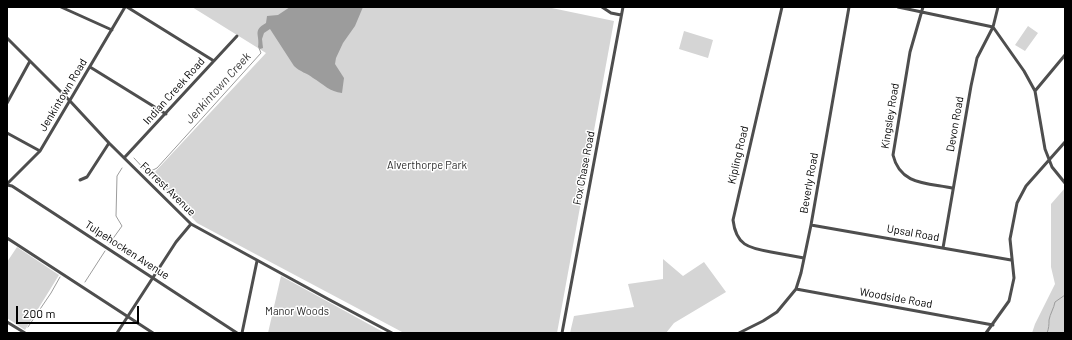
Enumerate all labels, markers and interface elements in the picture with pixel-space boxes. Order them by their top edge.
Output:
water label: Jenkintown Creek [182,49,254,127]
street label: Indian Creek Road [140,55,208,127]
street label: Jenkintown Road [36,56,90,134]
street label: Kingsley Road [878,82,902,150]
street label: Devon Road [944,95,966,153]
street label: Kipling Road [725,125,751,185]
street label: Fox Chase Road [570,130,598,206]
street label: Beverly Road [797,152,821,214]
park label: Alverthorpe Park [387,158,467,172]
street label: Forrest Avenue [138,159,198,219]
street label: Tulpehocken Avenue [82,218,172,282]
street label: Upsal Road [886,222,940,244]
street label: Woodside Road [859,285,933,311]
scale bar [18,298,141,324]
park label: Manor Woods [265,304,329,318]
text: 200 m [23,306,55,320]

